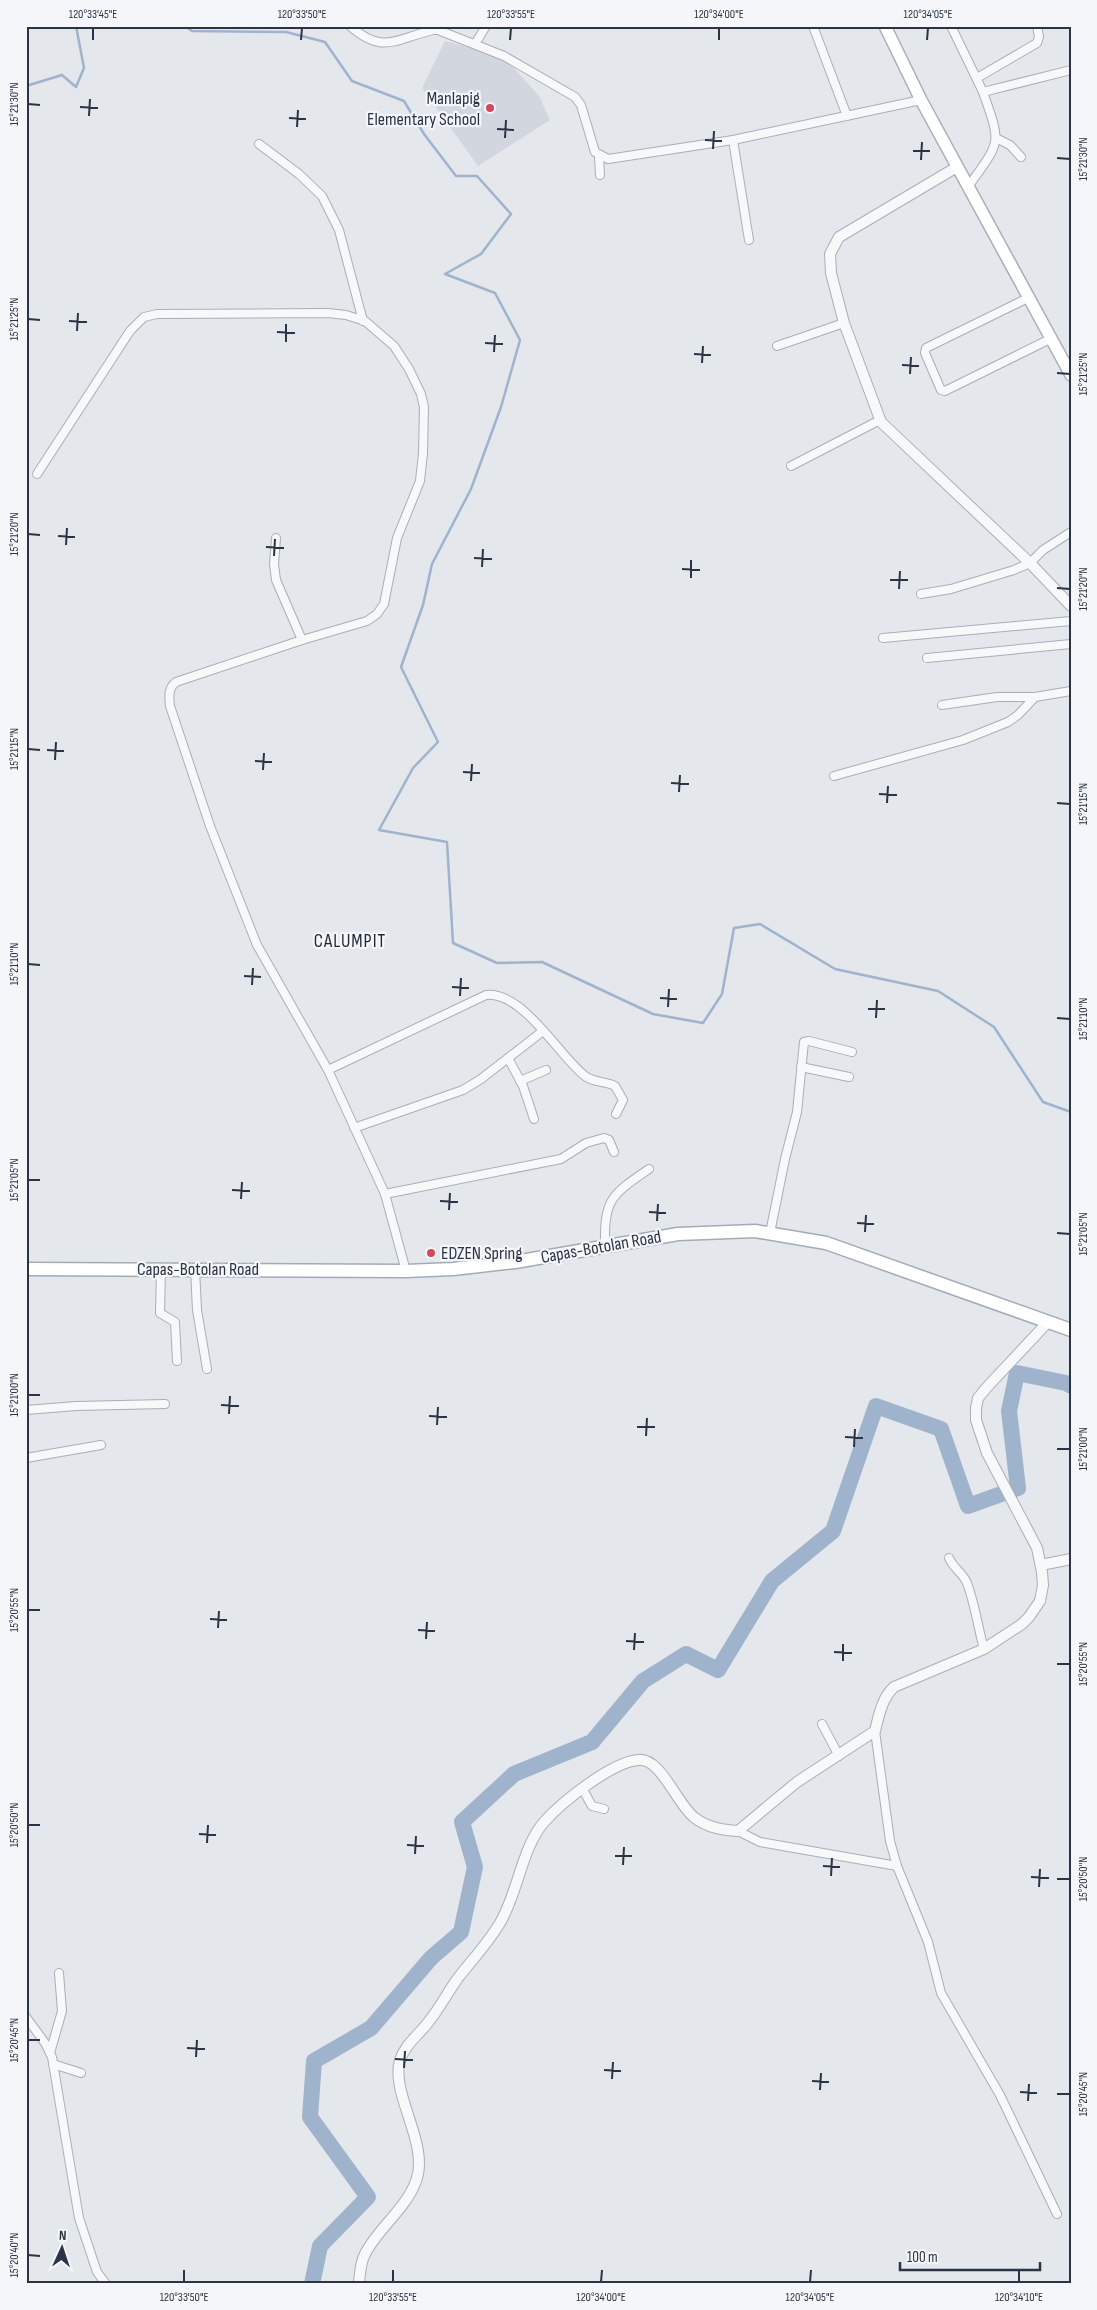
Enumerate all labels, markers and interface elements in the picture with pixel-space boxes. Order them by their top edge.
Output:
text: 120°33'45"E [69,7,117,22]
text: 120°33'50"E [278,7,326,22]
text: 120°33'55"E [487,7,535,22]
text: 120°34'00"E [694,7,744,22]
text: 120°34'05"E [904,7,952,22]
text: 15°21'30"N [7,82,22,126]
place label: Manlapig Elementary School [367,88,480,130]
marker: Manlapig Elementary School [484,102,496,114]
text: 15°21'30"N [1076,137,1091,181]
text: 15°21'25"N [7,298,22,340]
text: 15°21'25"N [1076,353,1091,395]
text: 15°21'20"N [7,512,22,556]
text: 15°21'20"N [1076,567,1091,611]
text: 15°21'15"N [7,728,22,770]
text: 15°21'15"N [1076,783,1091,825]
district label: CALUMPIT [314,930,386,953]
text: 15°21'10"N [7,943,22,985]
text: 15°21'10"N [1076,998,1091,1040]
text: 15°21'05"N [7,1158,22,1202]
text: 15°21'05"N [1076,1212,1091,1256]
street label: Capas-Botolan Road [539,1226,663,1268]
place label: EDZEN Spring [441,1243,522,1264]
marker: EDZEN Spring [425,1247,437,1259]
street label: Capas-Botolan Road [137,1259,259,1280]
text: 15°21'00"N [7,1373,22,1417]
text: 15°21'00"N [1076,1427,1091,1471]
text: 15°20'55"N [7,1588,22,1632]
text: 15°20'55"N [1076,1642,1091,1686]
text: 15°20'50"N [7,1803,22,1847]
text: 15°20'50"N [1076,1857,1091,1901]
text: 15°20'45"N [7,2018,22,2062]
text: 15°20'45"N [1076,2072,1091,2116]
north arrow [38,2222,88,2272]
text: N [58,2227,67,2244]
text: 15°20'40"N [7,2233,22,2277]
scale bar [900,2240,1040,2272]
text: 100 m [907,2248,938,2267]
text: 120°33'50"E [160,2290,208,2305]
text: 120°33'55"E [369,2290,417,2305]
text: 120°34'00"E [576,2290,626,2305]
text: 120°34'05"E [786,2290,834,2305]
text: 120°34'10"E [995,2290,1043,2305]

